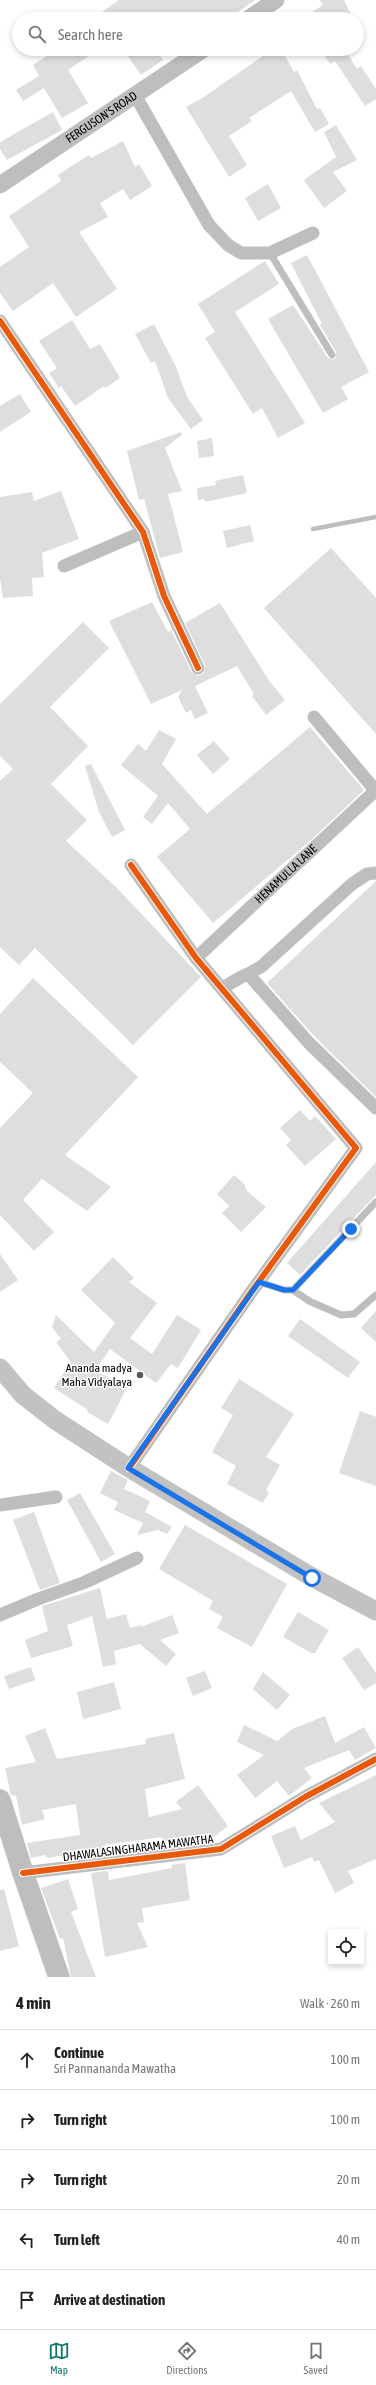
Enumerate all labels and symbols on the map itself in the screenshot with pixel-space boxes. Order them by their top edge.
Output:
street label: FERGUSON'S ROAD [63,88,140,146]
street label: HENAMULLA LANE [252,842,320,906]
route end [342,1220,360,1238]
place label: Ananda madya Maha Vidyalaya [61,1361,132,1389]
marker: Ananda madya Maha Vidyalaya [135,1370,145,1380]
route start [303,1569,321,1587]
street label: DHAWALASINGHARAMA MAWATHA [62,1832,214,1864]

